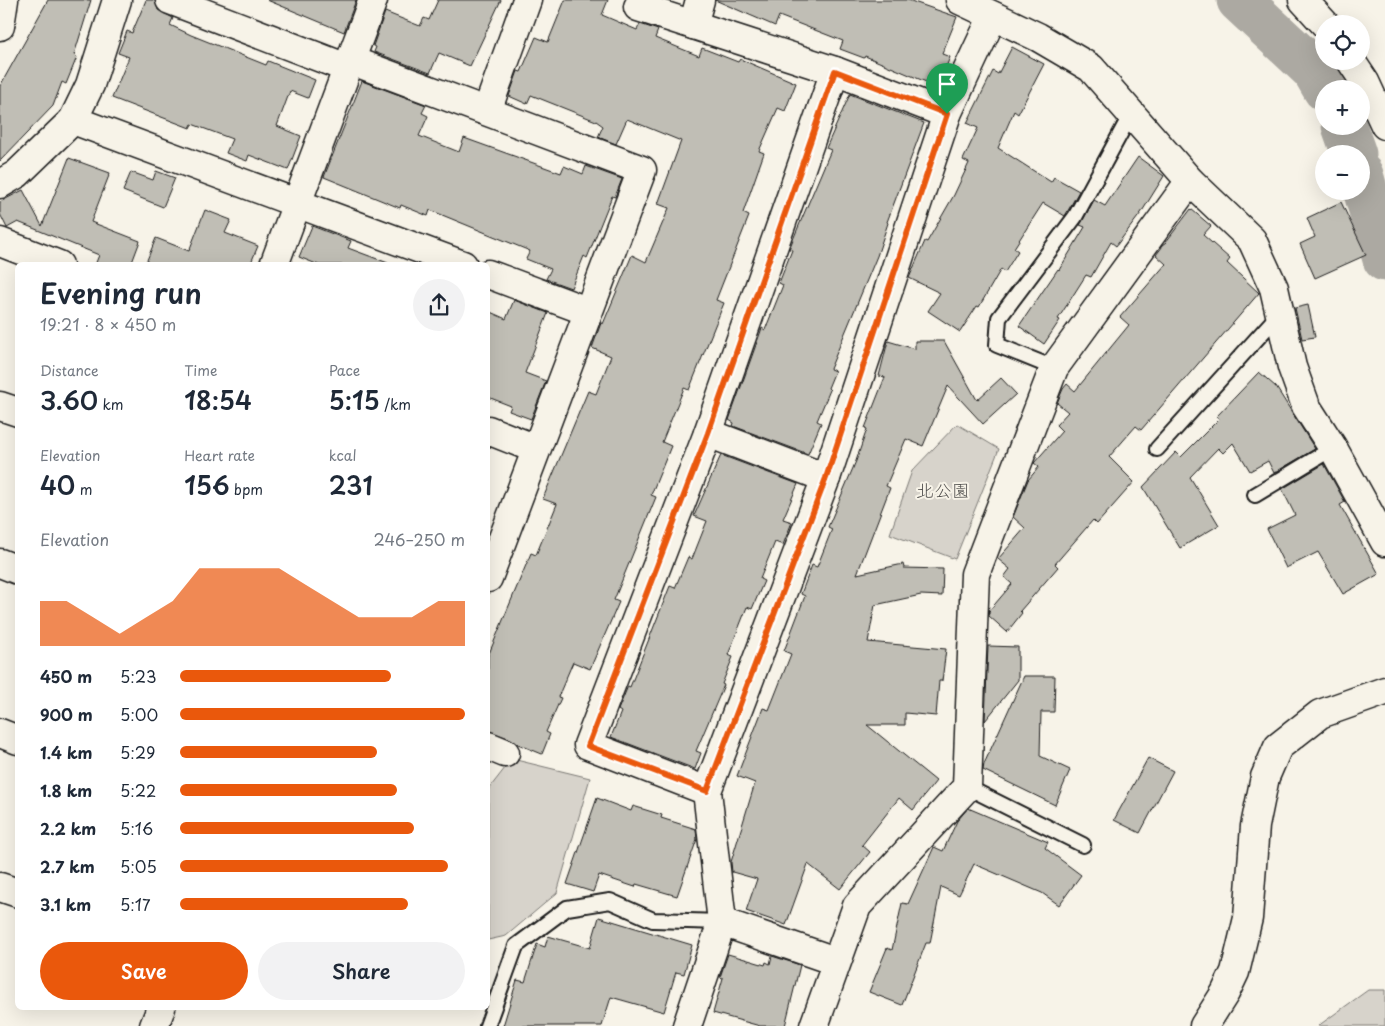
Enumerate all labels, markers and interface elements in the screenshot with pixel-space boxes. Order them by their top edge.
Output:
map controls [1315,15,1370,200]
button: locate [1315,15,1370,70]
pin [926,63,968,114]
icon: arrive [933,70,961,98]
button: + [1315,80,1370,135]
button: − [1315,145,1370,200]
text: Evening run [40,271,202,314]
button: share [413,279,465,331]
text: 19:21 · 8 × 450 m [40,312,176,336]
text: Distance [40,360,99,381]
text: Time [184,360,217,381]
text: Pace [329,360,360,381]
text: 3.60 [40,381,98,419]
text: 18:54 [184,381,252,419]
text: 5:15 [329,381,380,419]
text: km [98,394,124,415]
text: /km [380,394,411,415]
text: Elevation [40,445,100,466]
text: Heart rate [184,445,255,466]
text: kcal [329,445,357,466]
text: 40 [40,466,75,504]
text: 156 [184,466,230,504]
text: 231 [329,466,373,504]
park label: 北公園 [916,476,970,503]
text: m [75,479,93,500]
text: bpm [230,479,263,500]
text: Elevation [40,527,109,551]
text: 246–250 m [374,527,465,551]
text: 450 m [40,664,92,688]
text: 5:23 [120,664,157,688]
text: 900 m [40,702,93,726]
text: 5:00 [120,702,158,726]
text: 1.4 km [40,740,92,764]
text: 5:29 [120,740,155,764]
text: 1.8 km [40,778,92,802]
text: 5:22 [120,778,156,802]
text: 2.2 km [40,816,96,840]
text: 5:16 [120,816,153,840]
text: 2.7 km [40,854,95,878]
text: 5:05 [120,854,157,878]
text: 3.1 km [40,892,91,916]
text: 5:17 [120,892,151,916]
button: Save [40,942,248,1000]
button: Share [258,942,465,1000]

